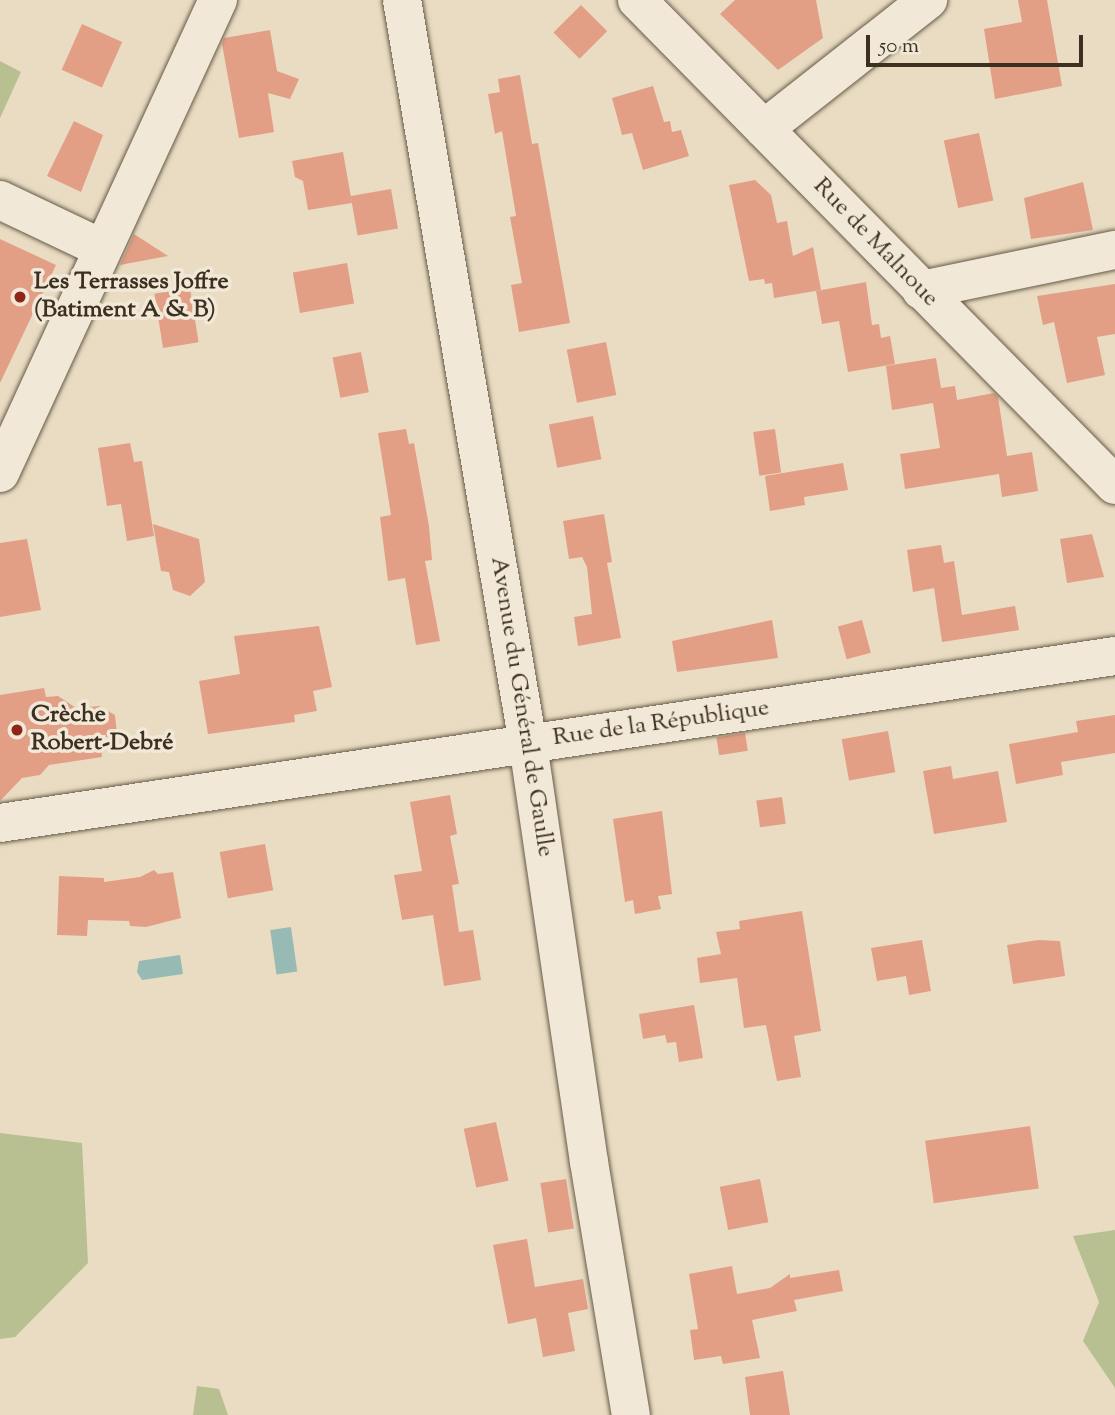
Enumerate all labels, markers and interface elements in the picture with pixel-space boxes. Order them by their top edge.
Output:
scale bar [870,21,1087,65]
text: 50 m [879,32,919,62]
street label: Rue de Malnoue [806,173,944,313]
place label: Les Terrasses Joffre (Batiment A & B) [34,269,229,325]
marker: Les Terrasses Joffre (Batiment A & B) [12,289,28,305]
street label: Avenue du Général de Gaulle [483,555,559,859]
street label: Rue de la République [551,695,771,753]
place label: Crèche Robert-Debré [31,702,173,758]
marker: Crèche Robert-Debré [9,722,25,738]

